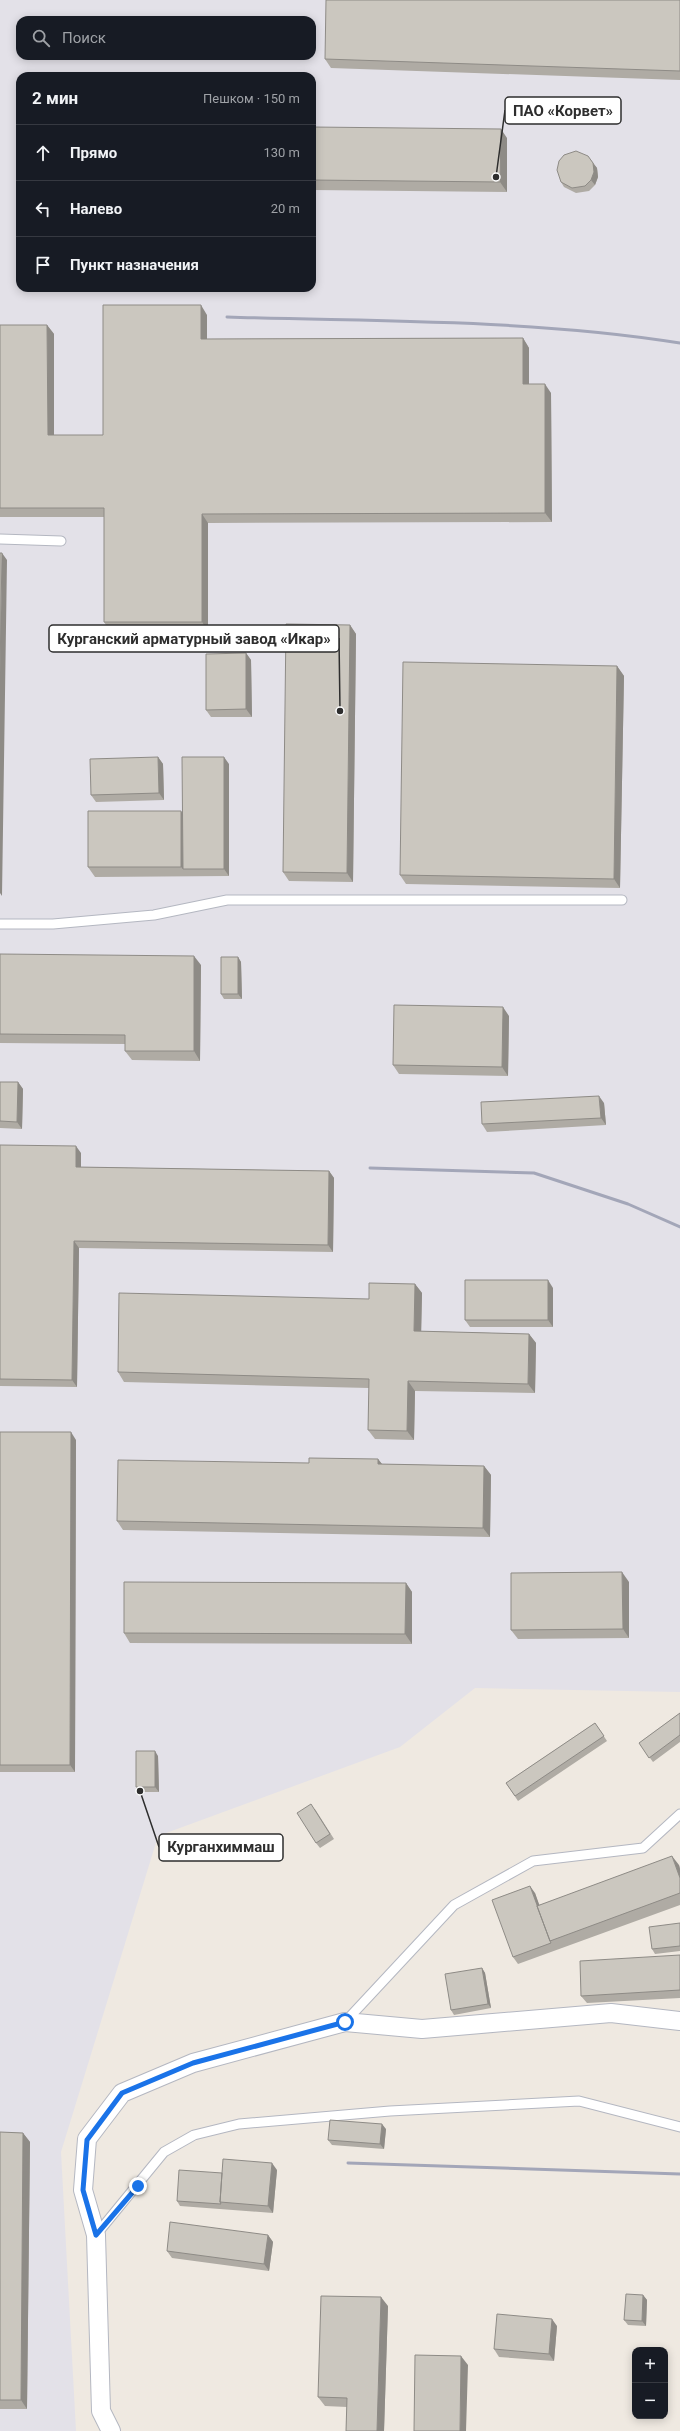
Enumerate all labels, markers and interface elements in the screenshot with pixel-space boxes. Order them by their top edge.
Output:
search box [16,16,316,60]
icon: search [30,27,52,49]
text: Поиск [62,29,106,47]
text: 2 мин [32,88,78,108]
text: Пешком · 150 m [203,91,300,106]
callout: ПАО «Корвет» [505,97,621,124]
text: ПАО «Корвет» [513,102,613,120]
icon: ahead [32,142,54,164]
text: Прямо [70,144,117,162]
text: 130 m [263,145,300,160]
icon: left [32,198,54,220]
text: Налево [70,200,122,218]
text: 20 m [271,201,300,216]
icon: arrive [32,254,54,276]
text: Пункт назначения [70,256,199,274]
callout: Курганский арматурный завод «Икар» [49,625,339,652]
text: Курганский арматурный завод «Икар» [57,630,331,648]
callout: Курганхиммаш [159,1834,283,1861]
text: Курганхиммаш [167,1838,275,1856]
route start [336,2013,354,2031]
route end [129,2177,147,2195]
map controls [632,2347,668,2419]
button: + [632,2347,668,2383]
button: − [632,2383,668,2419]

